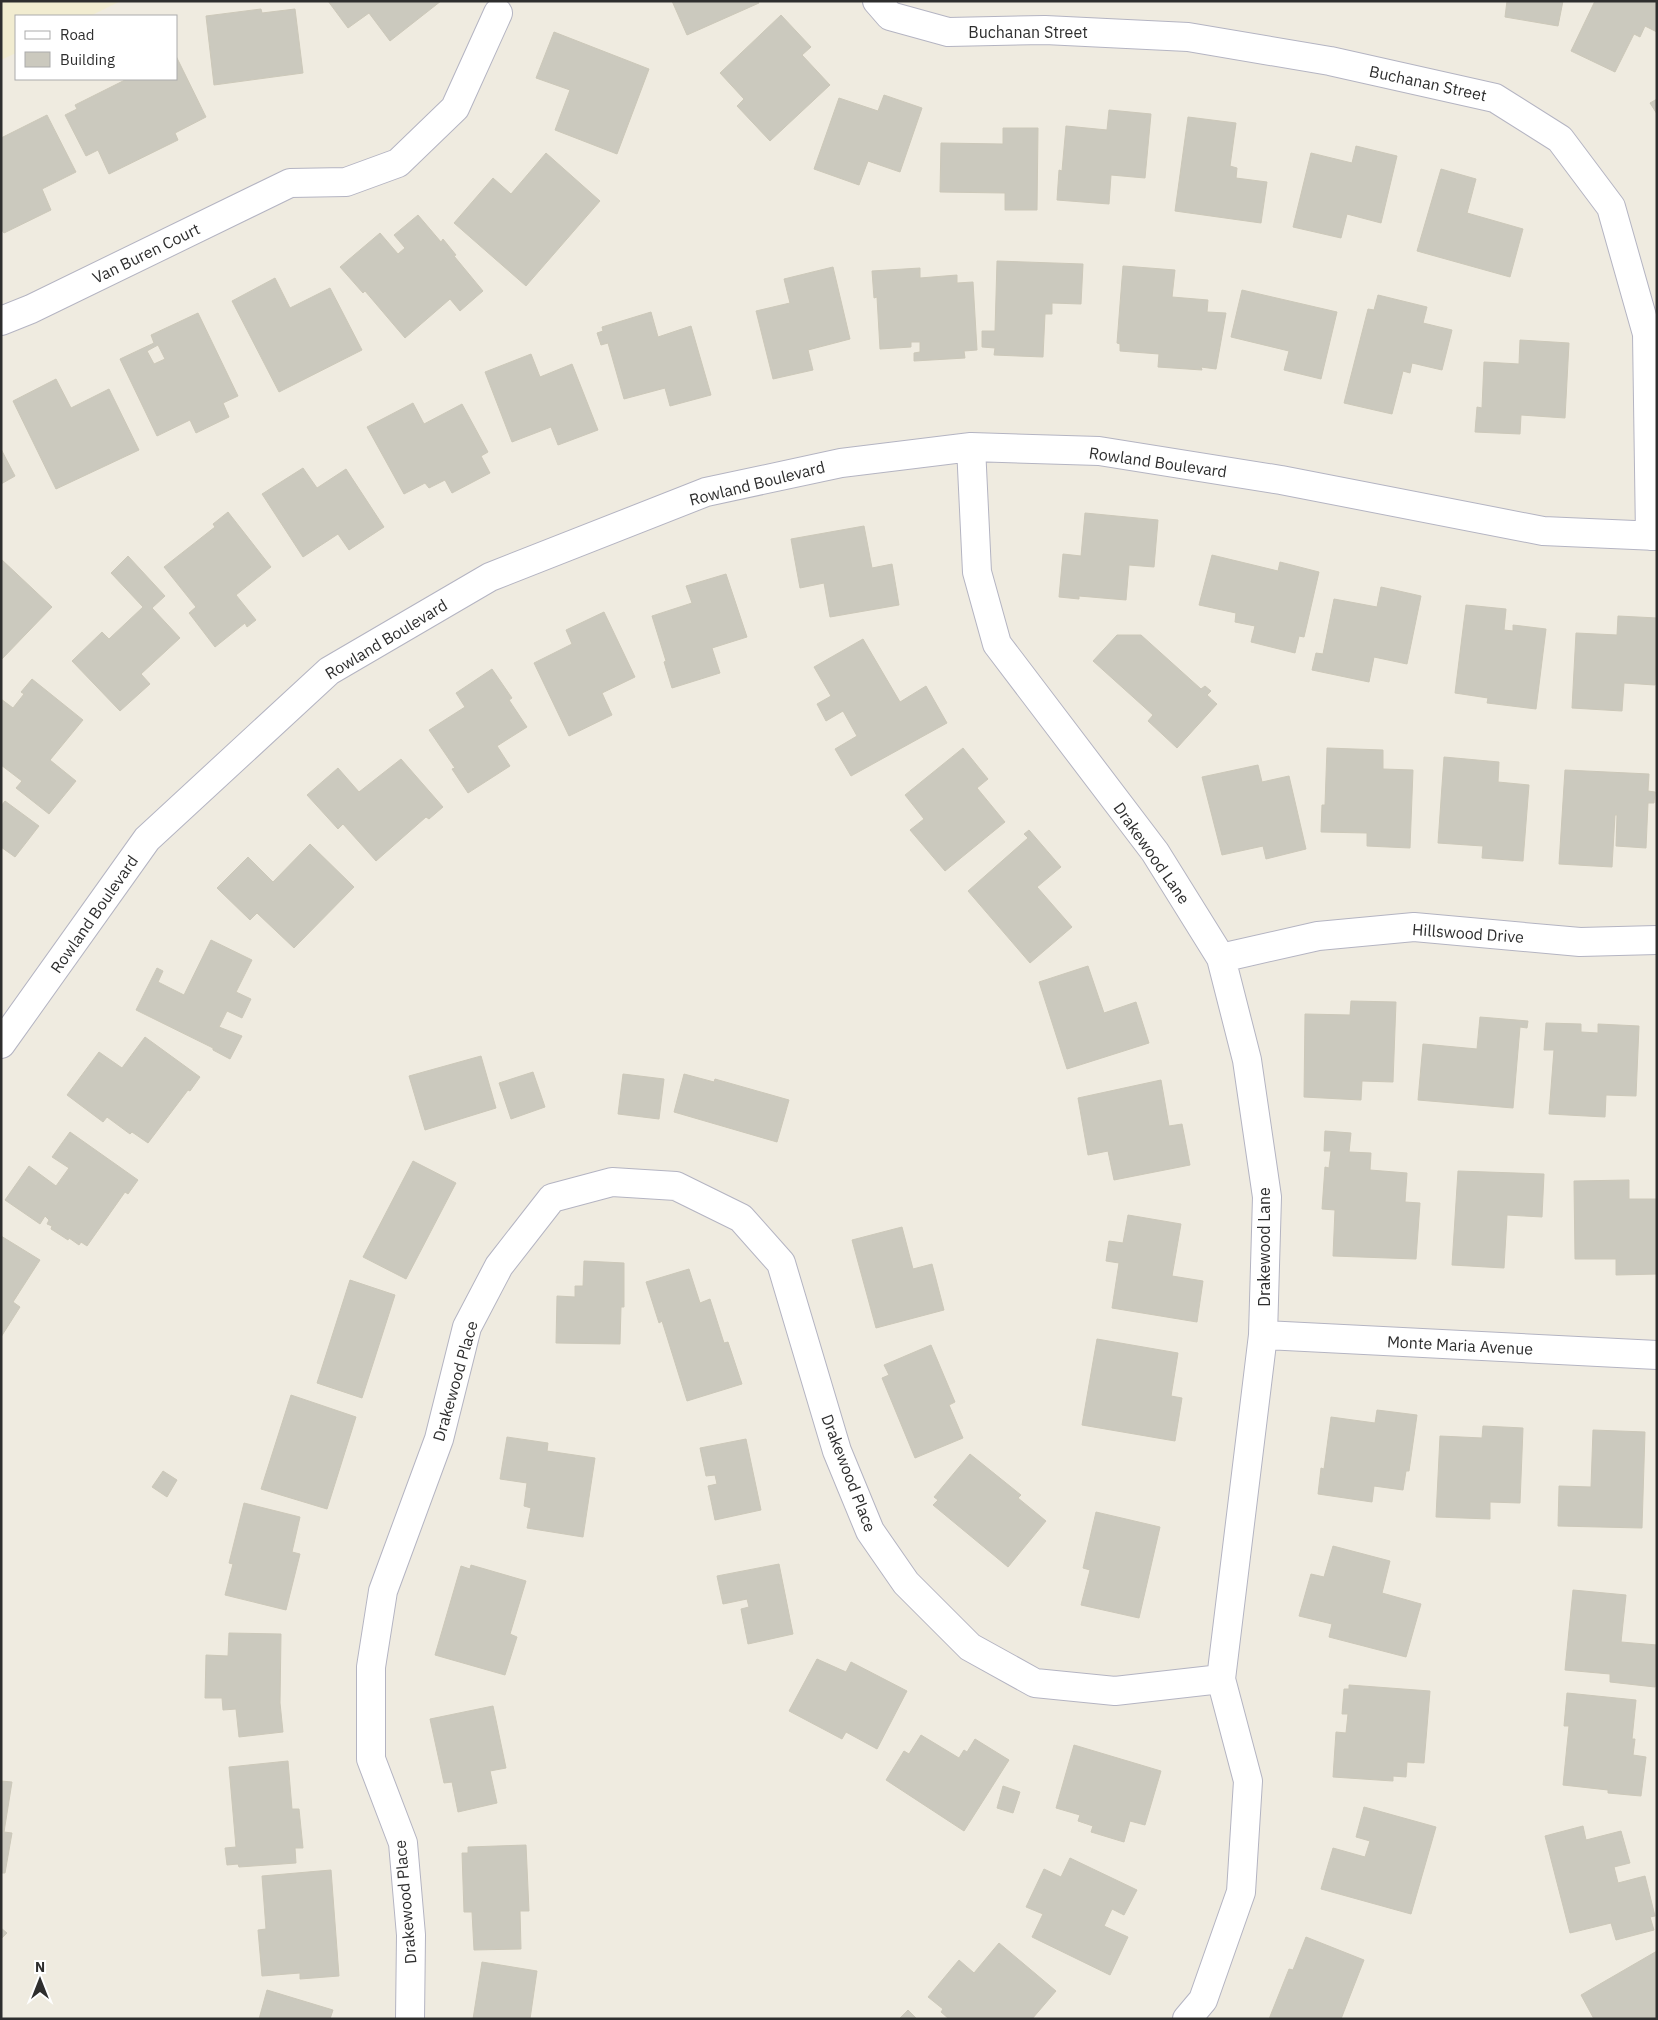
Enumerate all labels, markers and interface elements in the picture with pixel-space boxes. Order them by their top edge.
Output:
legend [15,15,178,80]
street label: Buchanan Street [968,22,1088,42]
text: Road [60,25,95,44]
text: Building [60,50,115,69]
street label: Buchanan Street [1367,61,1489,105]
street label: Van Buren Court [89,218,203,288]
street label: Rowland Boulevard [1088,442,1228,482]
street label: Rowland Boulevard [687,456,827,510]
street label: Rowland Boulevard [321,595,451,683]
street label: Drakewood Lane [1110,798,1195,908]
street label: Rowland Boulevard [46,851,142,977]
street label: Hillswood Drive [1411,919,1525,947]
street label: Drakewood Lane [1254,1187,1274,1307]
street label: Drakewood Place [428,1318,482,1444]
street label: Monte Maria Avenue [1386,1331,1534,1359]
street label: Drakewood Place [817,1411,881,1535]
street label: Drakewood Place [390,1839,420,1965]
north arrow [15,1955,65,2005]
text: N [35,1958,45,1976]

